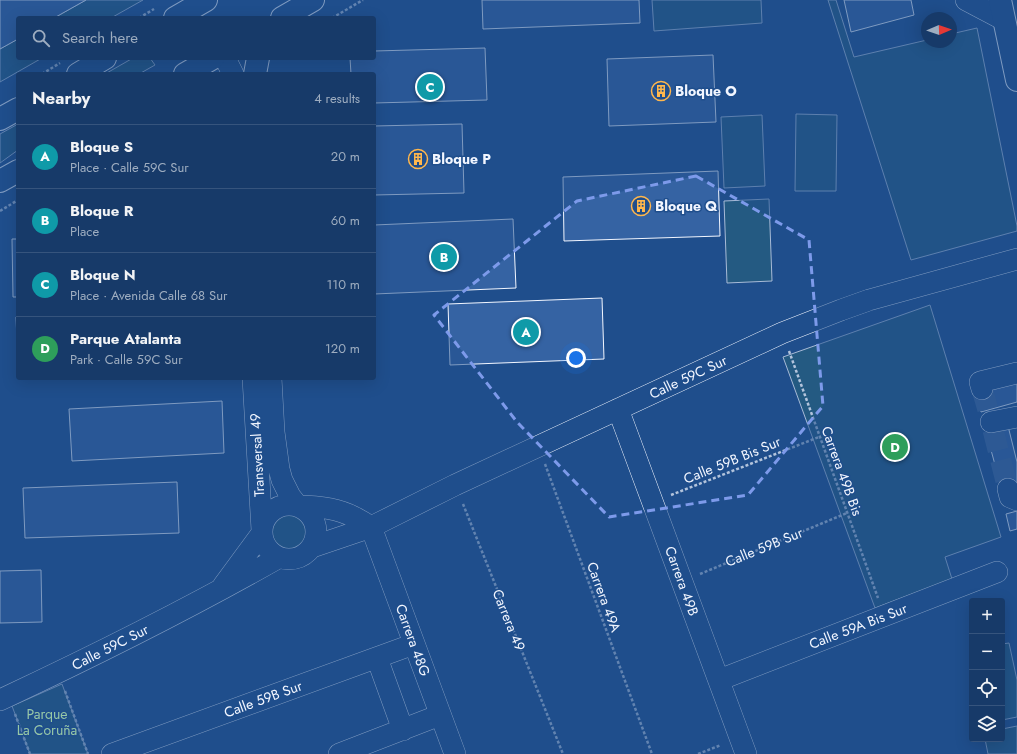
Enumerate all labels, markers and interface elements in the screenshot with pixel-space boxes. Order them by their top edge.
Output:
north arrow [921,12,957,48]
search box [16,16,376,60]
icon: search [30,27,52,49]
text: Search here [62,27,138,49]
pin: C [417,72,443,102]
building icon: Bloque O [650,80,672,102]
place label: Bloque O [675,81,737,101]
text: Nearby [32,86,90,110]
text: 4 results [314,89,360,108]
text: Bloque S [70,136,133,158]
text: A [40,147,50,166]
text: 20 m [331,147,360,166]
building icon: Bloque P [407,148,429,170]
place label: Bloque P [432,149,491,169]
text: Place · Calle 59C Sur [70,158,189,177]
building icon: Bloque Q [630,195,652,217]
place label: Bloque Q [655,196,718,216]
text: Bloque R [70,200,134,222]
text: B [41,211,49,230]
text: 60 m [331,211,360,230]
text: Place [70,222,99,241]
pin: B [431,242,457,272]
text: Bloque N [70,264,136,286]
text: C [40,275,50,294]
text: 110 m [326,275,360,294]
text: Place · Avenida Calle 68 Sur [70,286,228,305]
pin: A [513,317,539,347]
text: Parque Atalanta [70,328,181,350]
text: D [40,339,50,358]
text: 120 m [325,339,360,358]
your location [566,348,586,368]
text: Park · Calle 59C Sur [70,350,183,369]
street label: Calle 59C Sur [646,350,730,404]
street label: Transversal 49 [245,413,269,497]
street label: Carrera 49B Bis [817,423,868,519]
street label: Calle 59B Bis Sur [680,431,784,489]
pin: D [882,432,908,462]
street label: Calle 59B Sur [722,522,806,572]
street label: Carrera 49B [660,543,704,619]
street label: Carrera 49A [582,559,626,636]
street label: Carrera 49 [488,586,530,654]
street label: Calle 59A Bis Sur [806,598,910,654]
map controls [969,598,1005,742]
button: + [969,598,1005,634]
street label: Carrera 48G [391,601,435,679]
street label: Calle 59C Sur [68,619,152,675]
button: − [969,634,1005,670]
button: locate [969,670,1005,706]
street label: Calle 59B Sur [221,676,305,722]
park label: Parque La Coruña [17,704,77,740]
button: layers [969,706,1005,742]

